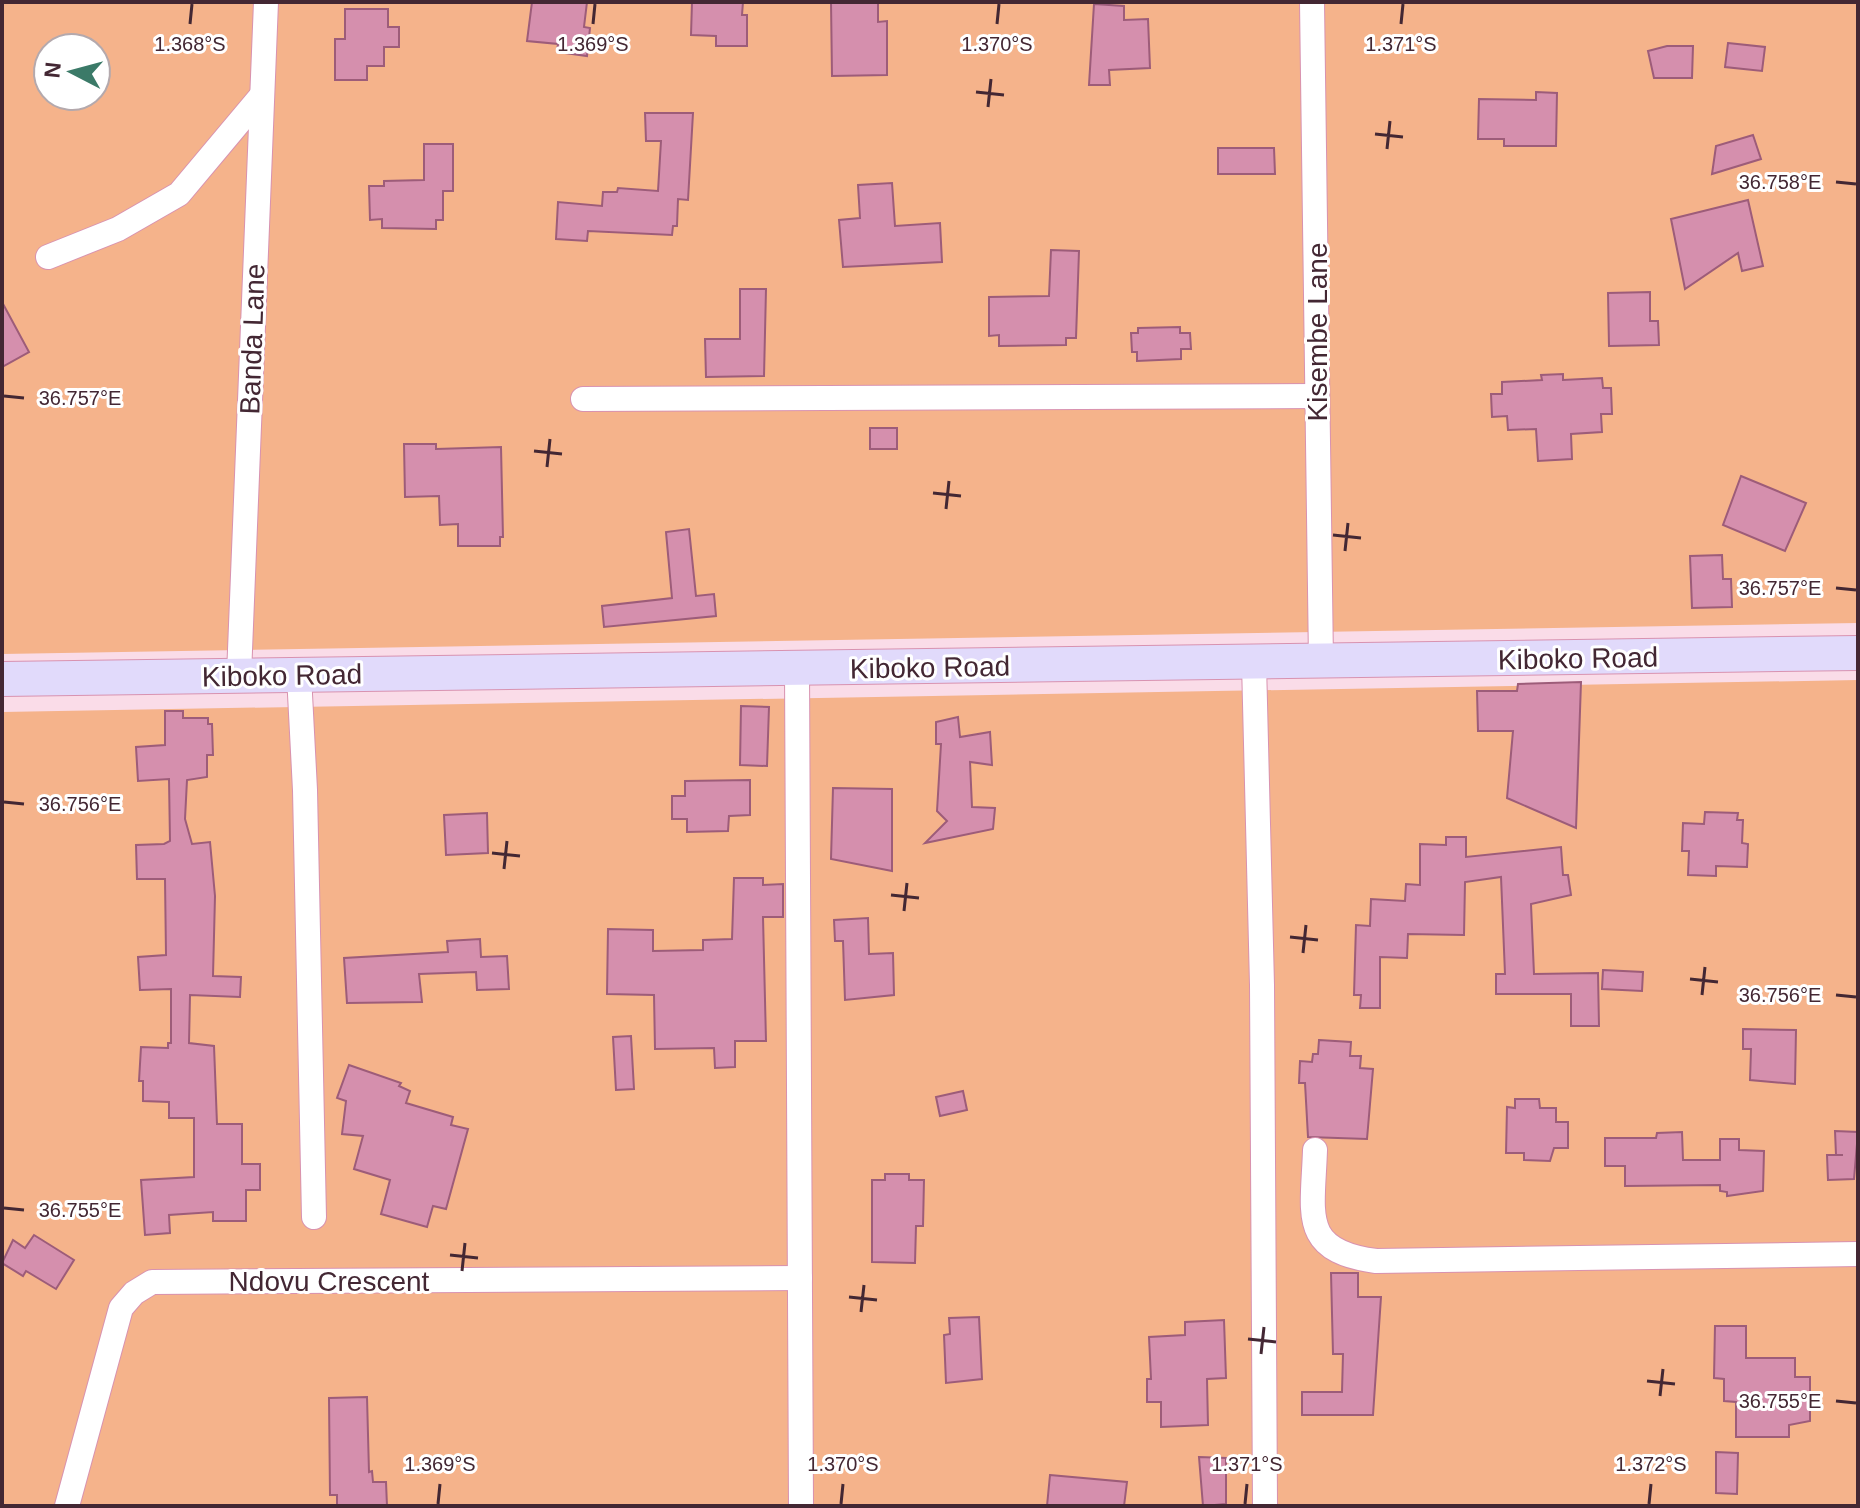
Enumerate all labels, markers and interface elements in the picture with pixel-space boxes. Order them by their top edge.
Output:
north arrow [32,32,112,112]
text: 1.368°S [154,33,226,55]
text: 1.369°S [557,33,629,55]
text: 1.370°S [961,33,1033,55]
text: 1.371°S [1365,33,1437,55]
text: N [39,61,66,79]
text: 36.758°E [1739,171,1821,193]
street label: Kisembe Lane [1302,242,1333,422]
street label: Banda Lane [234,263,271,415]
text: 36.757°E [39,387,121,409]
text: 36.757°E [1739,577,1821,599]
street label: Kiboko Road [1498,642,1658,675]
street label: Kiboko Road [850,651,1010,684]
street label: Kiboko Road [202,659,362,692]
text: 36.756°E [39,793,121,815]
text: 36.756°E [1739,984,1821,1006]
text: 36.755°E [39,1199,121,1221]
street label: Ndovu Crescent [229,1266,430,1297]
text: 36.755°E [1739,1390,1821,1412]
text: 1.369°S [404,1453,476,1475]
text: 1.370°S [807,1453,879,1475]
text: 1.371°S [1211,1453,1283,1475]
text: 1.372°S [1615,1453,1687,1475]

